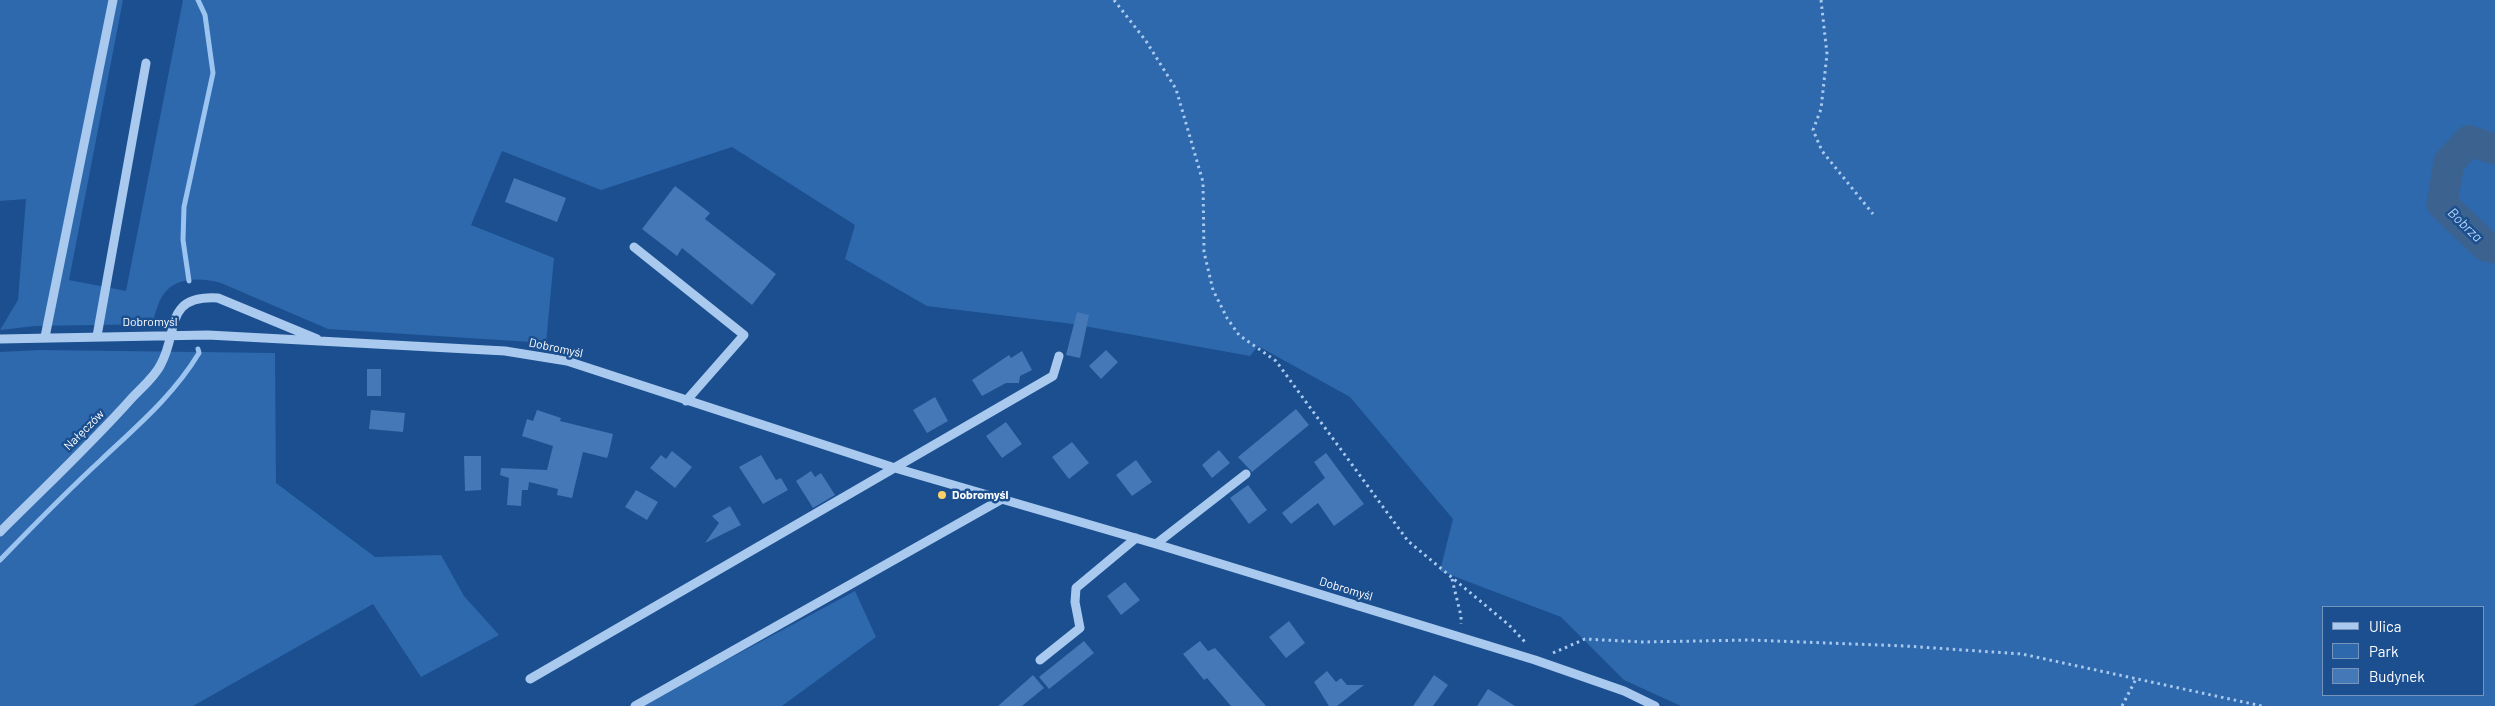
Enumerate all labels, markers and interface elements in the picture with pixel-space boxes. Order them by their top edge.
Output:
water label: Bobrza [2444,204,2486,246]
street label: Dobromyśl [123,315,177,329]
street label: Dobromyśl [528,335,584,361]
street label: Nałęczów [61,407,107,453]
place label: Dobromyśl [952,488,1008,502]
marker: Dobromyśl [936,489,948,501]
street label: Dobromyśl [1318,574,1374,604]
legend [2322,606,2485,696]
text: Ulica [2369,617,2401,635]
text: Park [2369,642,2398,660]
text: Budynek [2369,667,2425,685]

